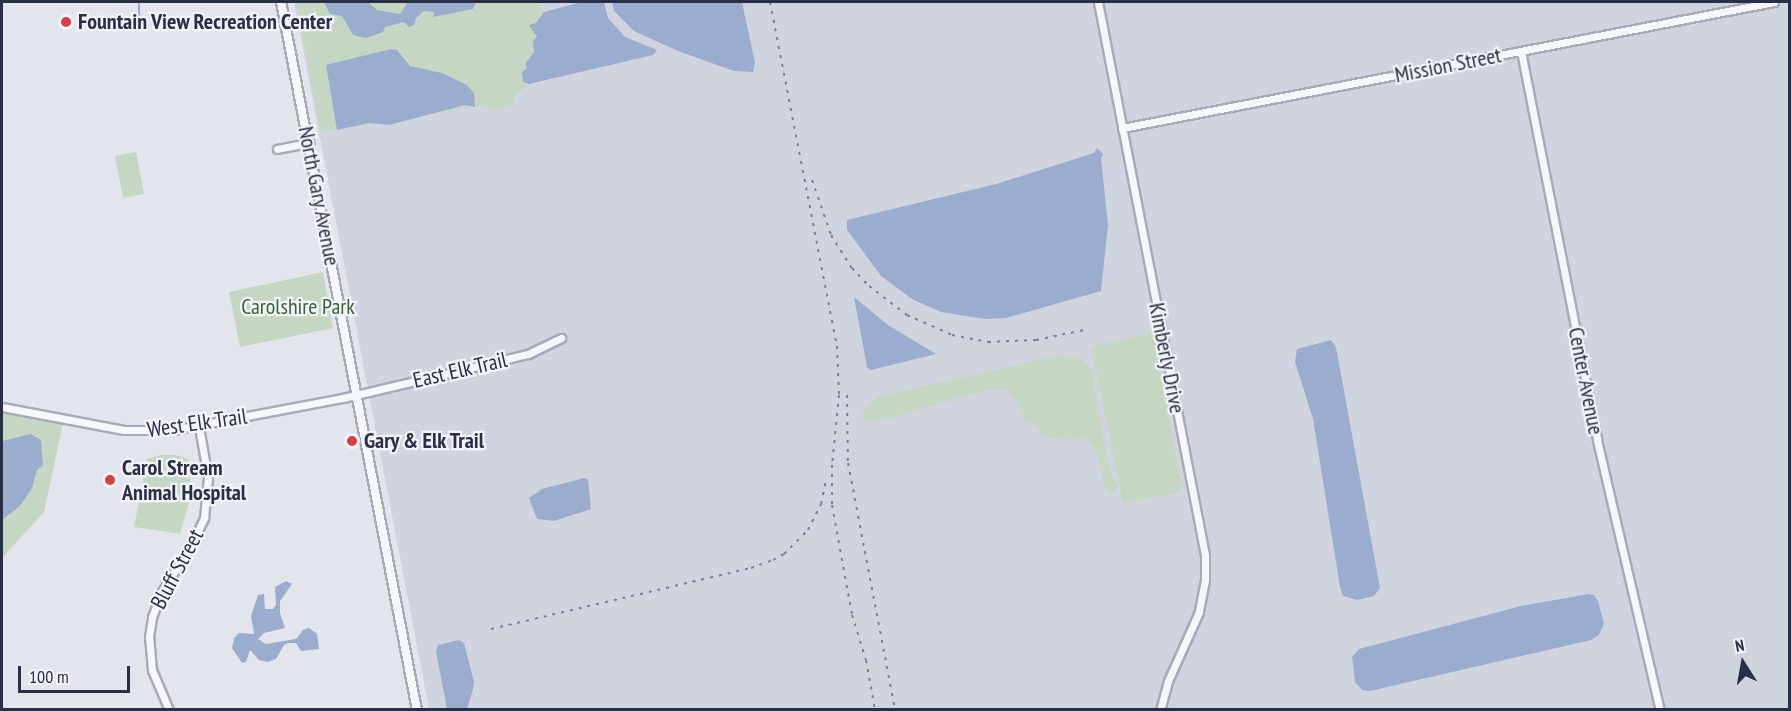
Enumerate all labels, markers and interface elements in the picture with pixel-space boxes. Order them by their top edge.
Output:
place label: Fountain View Recreation Center [78,9,333,35]
marker: Fountain View Recreation Center [59,15,73,29]
street label: Mission Street [1393,42,1503,88]
street label: North Gary Avenue [292,124,346,268]
park label: Carolshire Park [241,294,355,320]
street label: Kimberly Drive [1143,300,1191,416]
street label: Center Avenue [1563,325,1609,437]
street label: East Elk Trail [410,346,510,394]
street label: West Elk Trail [145,403,249,443]
place label: Gary & Elk Trail [364,428,486,454]
marker: Gary & Elk Trail [345,434,359,448]
place label: Carol Stream Animal Hospital [122,454,246,506]
marker: Carol Stream Animal Hospital [103,473,117,487]
street label: Bluff Street [145,525,209,613]
north arrow [1713,633,1773,693]
text: N [1733,635,1746,656]
scale bar [21,654,134,692]
text: 100 m [29,665,69,688]

